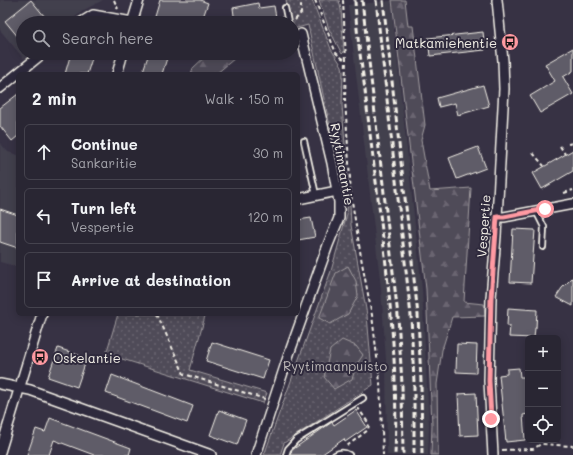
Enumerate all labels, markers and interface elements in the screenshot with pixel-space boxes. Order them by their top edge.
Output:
search box [16,16,300,60]
icon: search [30,27,52,49]
text: Search here [62,28,153,48]
bus stop icon: Matkamiehentie [500,32,520,52]
place label: Matkamiehentie [395,34,497,51]
text: 2 min [32,87,77,109]
text: Walk · 150 m [204,90,284,107]
street label: Ryytimaantie [327,122,359,206]
text: Continue [71,134,138,154]
icon: ahead [33,141,55,163]
text: 30 m [253,144,283,161]
text: Sankaritie [71,154,137,171]
street label: Vespertie [472,194,494,258]
text: Turn left [71,198,136,218]
route start [536,200,554,218]
icon: left [33,205,55,227]
text: 120 m [247,208,283,225]
text: Vespertie [71,218,134,235]
icon: arrive [33,269,55,291]
text: Arrive at destination [71,270,231,290]
map controls [525,335,561,443]
button: + [525,335,561,371]
bus stop icon: Oskelantie [30,347,50,367]
place label: Oskelantie [53,349,121,366]
park label: Ryytimaanpuisto [283,357,387,374]
button: − [525,371,561,407]
button: locate [525,407,561,443]
route end [482,410,500,428]

